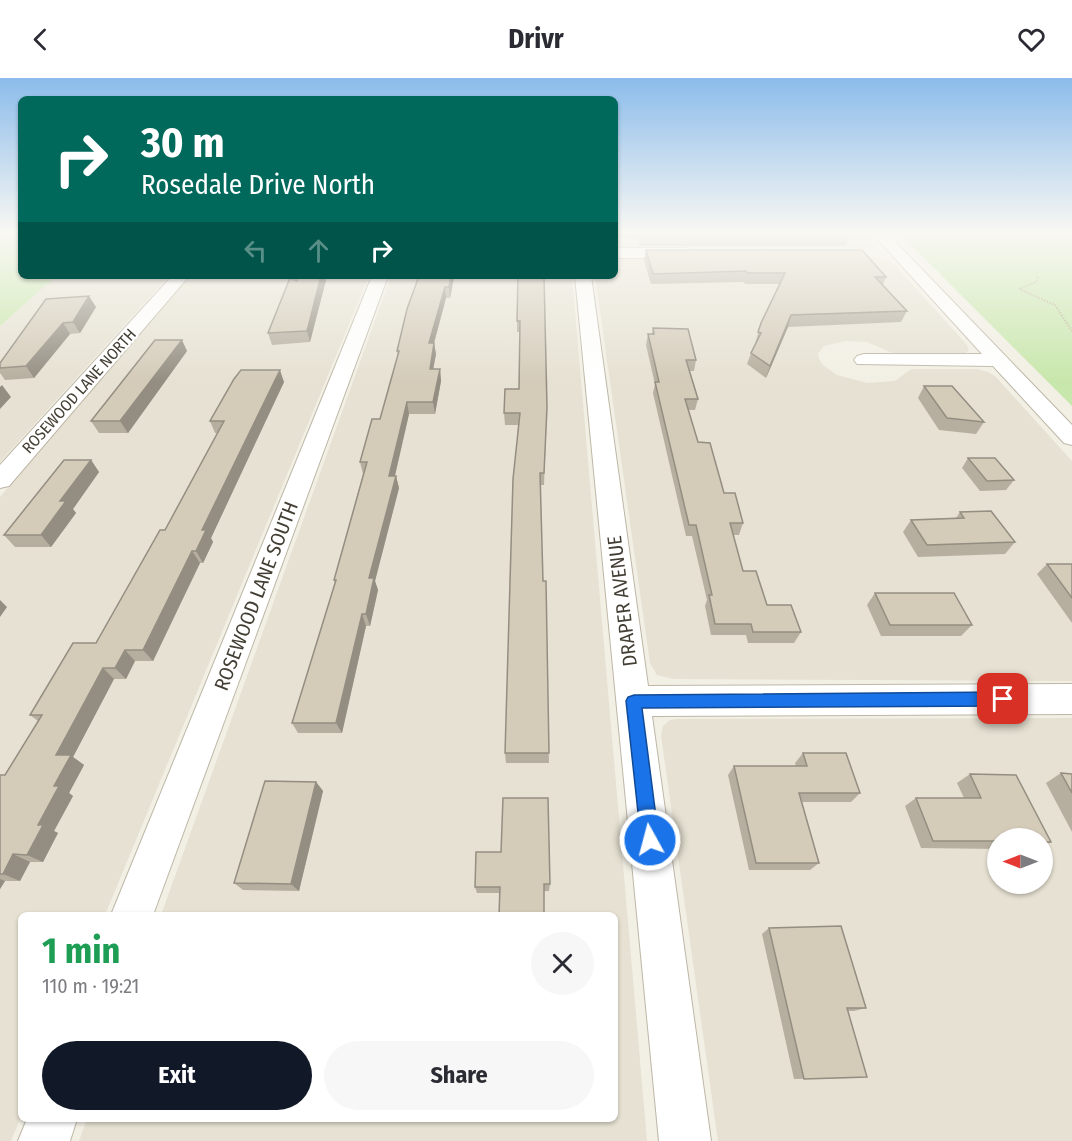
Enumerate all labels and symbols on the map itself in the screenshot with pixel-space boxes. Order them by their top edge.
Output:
street label: ROSEWOOD LANE NORTH [18,325,140,457]
street label: ROSEWOOD LANE SOUTH [209,498,303,694]
street label: DRAPER AVENUE [602,534,642,668]
pin [977,673,1028,724]
position arrow [618,808,682,872]
north arrow [987,828,1053,894]

